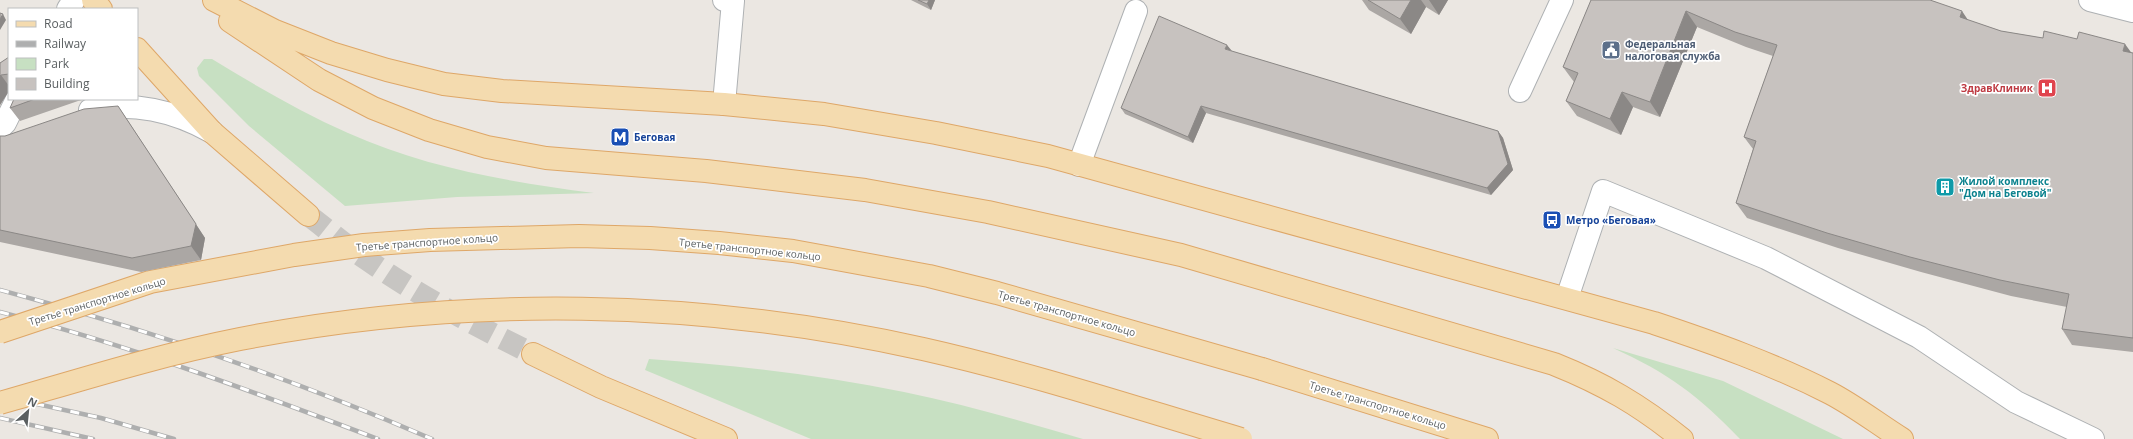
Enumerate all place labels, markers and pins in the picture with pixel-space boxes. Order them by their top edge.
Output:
place label: Федеральная налоговая служба [1625,37,1720,63]
public building icon: Федеральная налоговая служба [1600,39,1622,61]
hospital icon: ЗдравКлиник [2036,77,2058,99]
place label: ЗдравКлиник [1961,81,2034,95]
metro station icon: Беговая [609,126,631,148]
place label: Беговая [634,130,676,144]
place label: Жилой комплекс "Дом на Беговой" [1959,174,2052,200]
building icon: Жилой комплекс "Дом на Беговой" [1934,176,1956,198]
bus stop icon: Метро «Беговая» [1541,209,1563,231]
place label: Метро «Беговая» [1566,213,1656,227]

